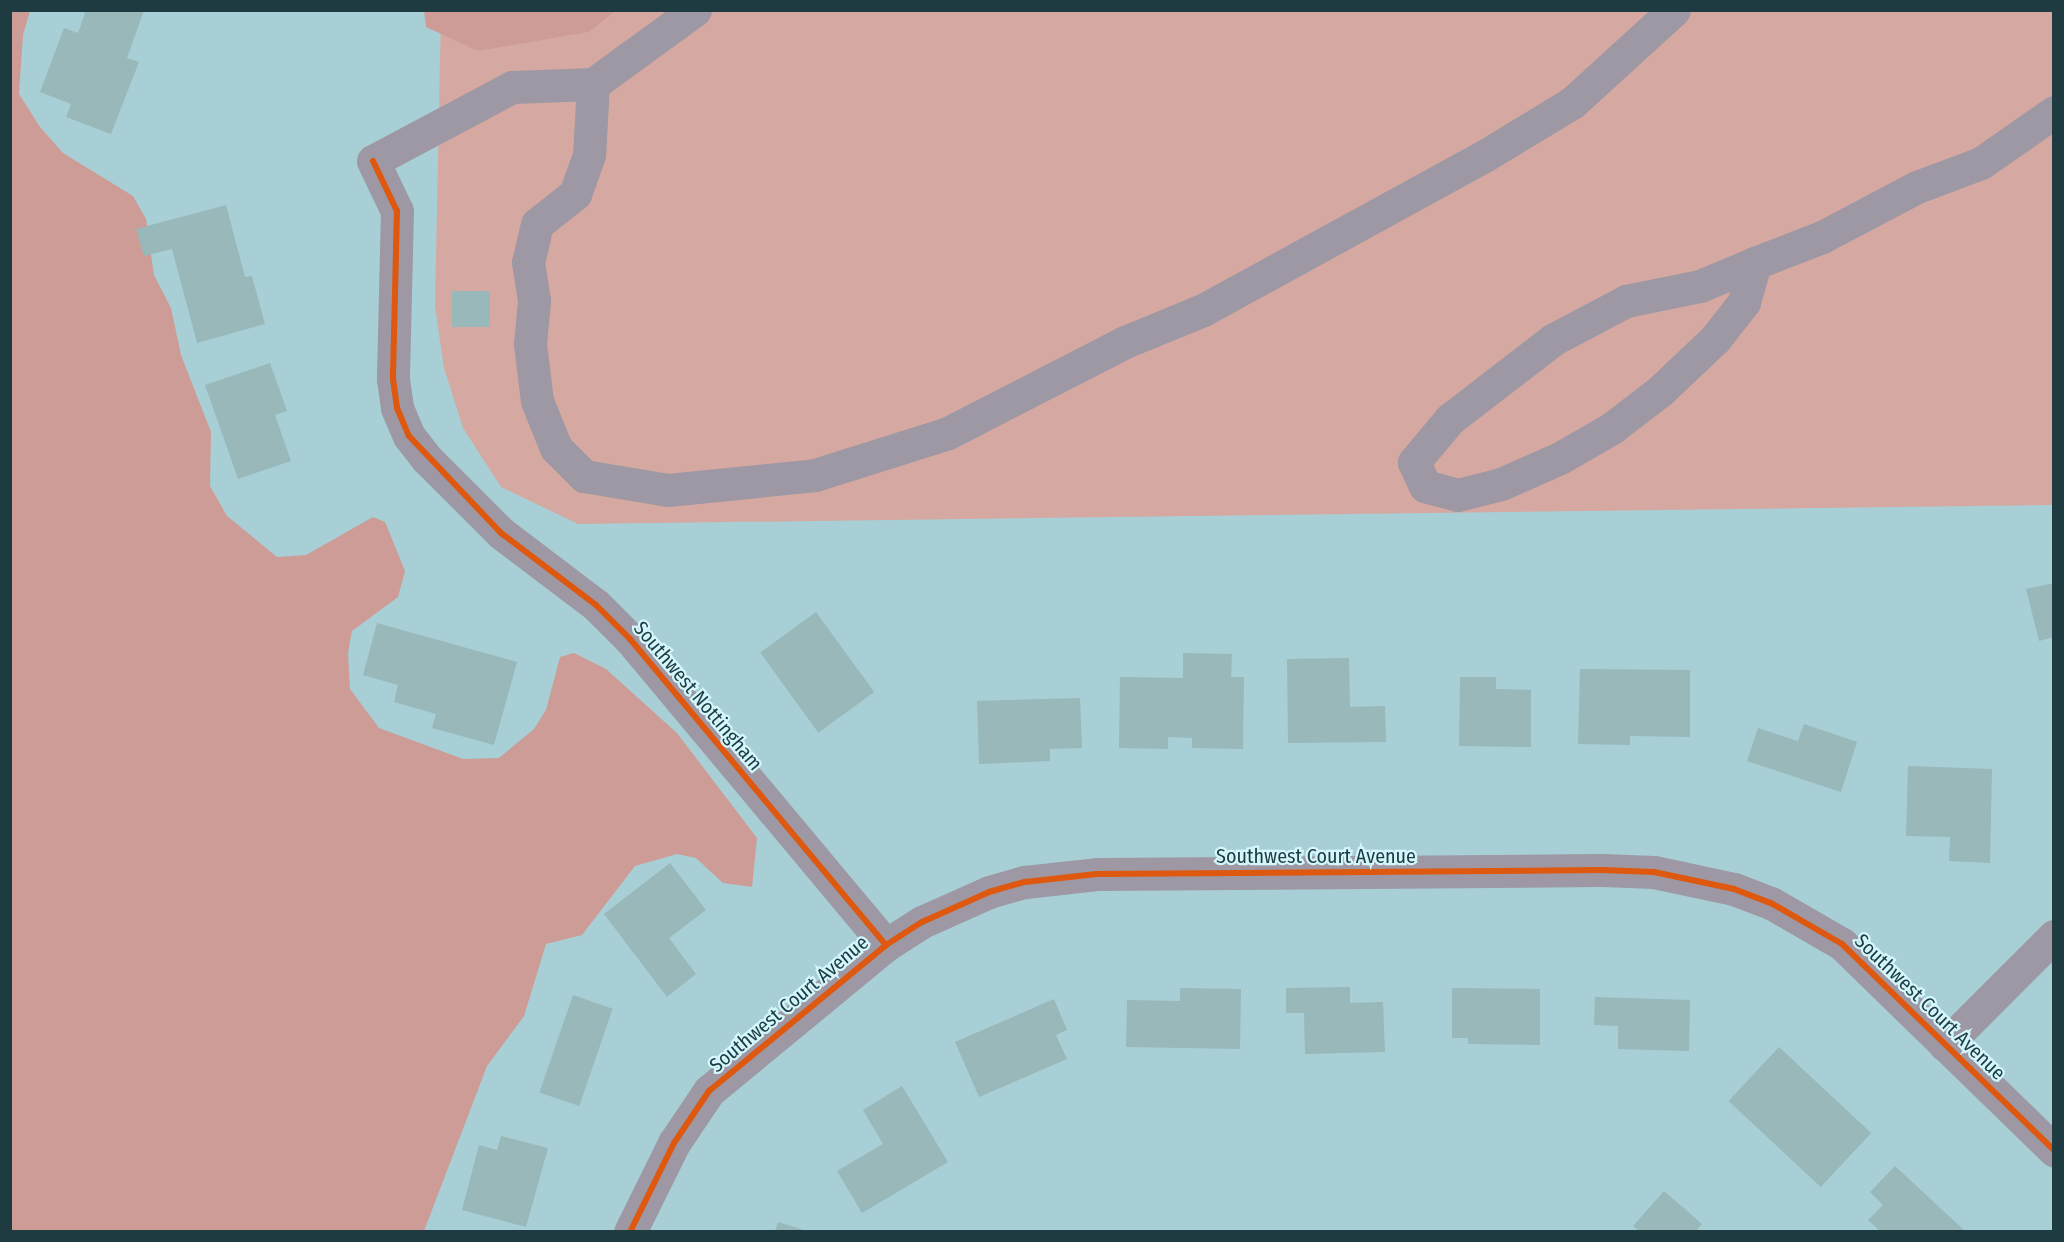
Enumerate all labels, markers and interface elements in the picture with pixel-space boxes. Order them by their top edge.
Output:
street label: Southwest Nottingham [629,617,767,775]
street label: Southwest Court Avenue [1216,844,1416,868]
street label: Southwest Court Avenue [1850,929,2010,1085]
street label: Southwest Court Avenue [705,931,873,1077]

